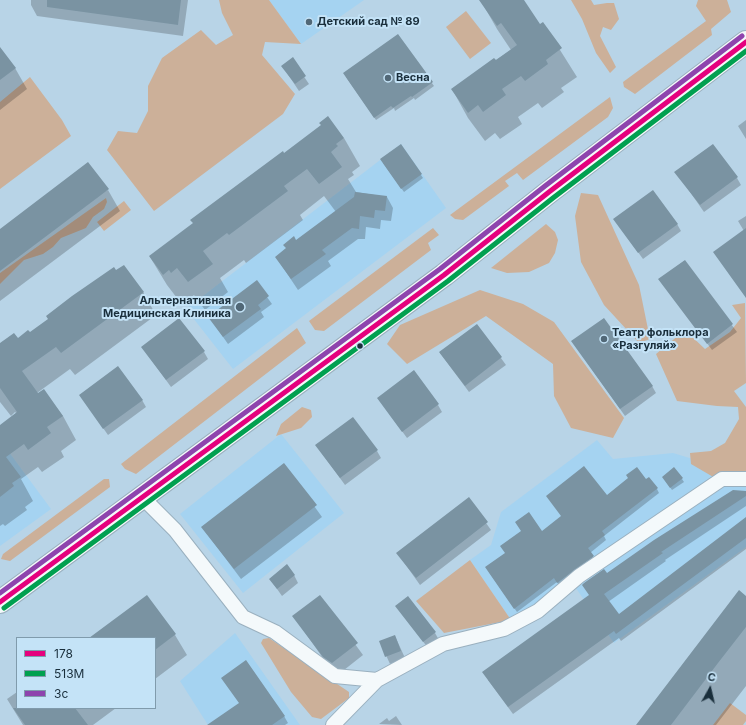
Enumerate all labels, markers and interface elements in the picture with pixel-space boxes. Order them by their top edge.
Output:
place label: Детский сад № 89 [317,15,420,29]
marker: Детский сад № 89 [304,17,314,27]
place label: Весна [396,71,430,85]
marker: Весна [383,73,393,83]
place label: Альтернативная Mедицинская Kлиника [103,294,231,320]
marker: Альтернативная Mедицинская Kлиника [234,301,246,313]
place label: Театр фольклора «Разгуляй» [612,326,709,352]
marker: Театр фольклора «Разгуляй» [599,334,609,344]
unlabelled marker [355,341,365,351]
legend [16,637,156,709]
text: 178 [54,646,73,661]
text: 513М [54,666,84,681]
north arrow [690,669,730,709]
text: С [707,670,717,685]
text: 3с [54,686,68,701]

